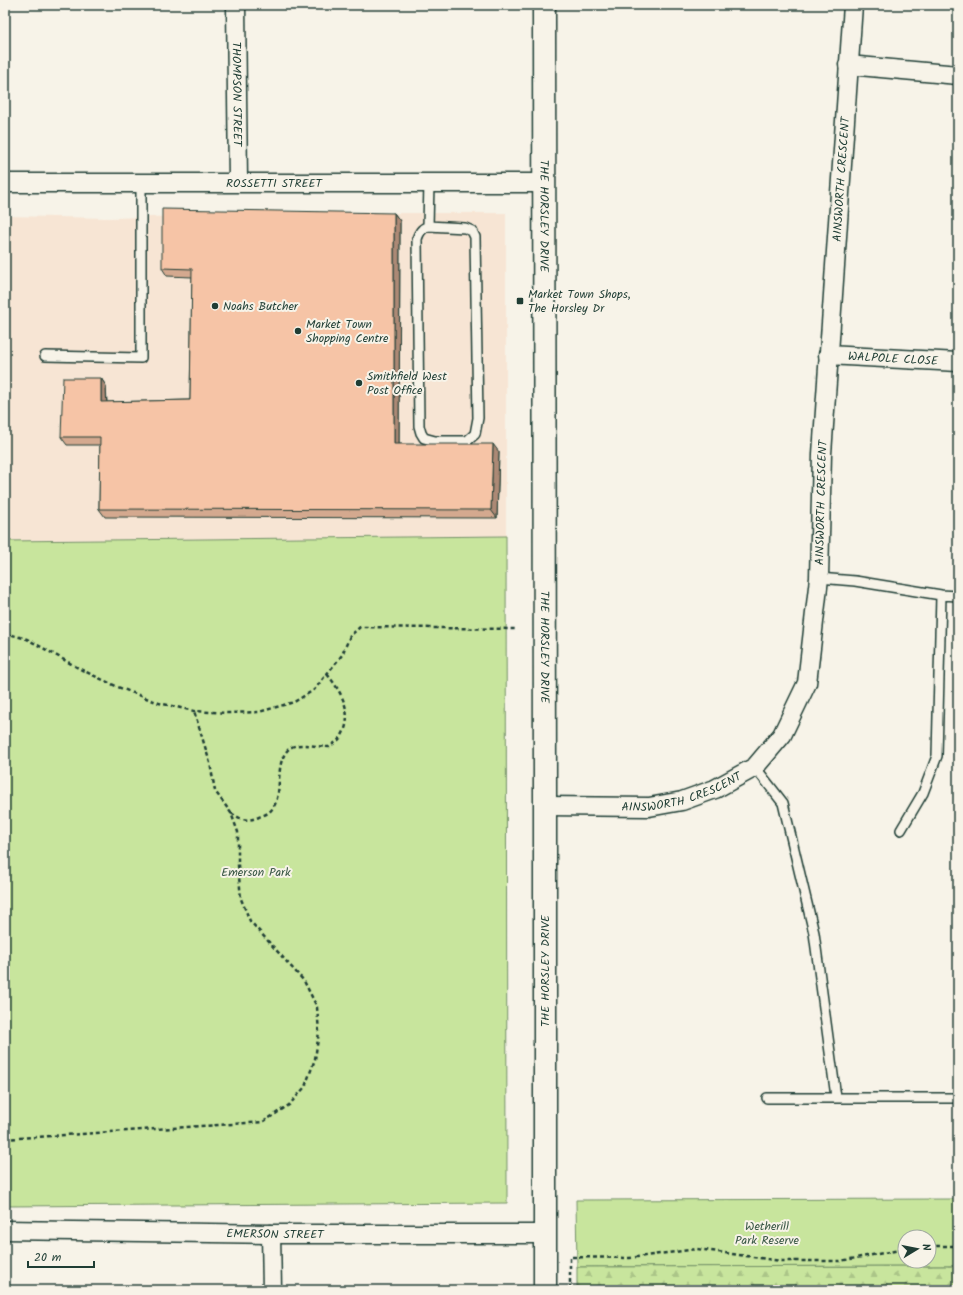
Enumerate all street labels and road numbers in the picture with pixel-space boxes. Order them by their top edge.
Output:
street label: THOMPSON STREET [227,41,247,148]
street label: AINSWORTH CRESCENT [827,115,855,242]
street label: THE HORSLEY DRIVE [535,160,554,273]
street label: ROSSETTI STREET [226,174,324,193]
street label: WALPOLE CLOSE [847,347,939,370]
street label: AINSWORTH CRESCENT [810,438,833,565]
street label: THE HORSLEY DRIVE [535,591,554,704]
street label: AINSWORTH CRESCENT [621,766,746,817]
street label: THE HORSLEY DRIVE [536,914,555,1027]
street label: EMERSON STREET [226,1224,325,1244]

